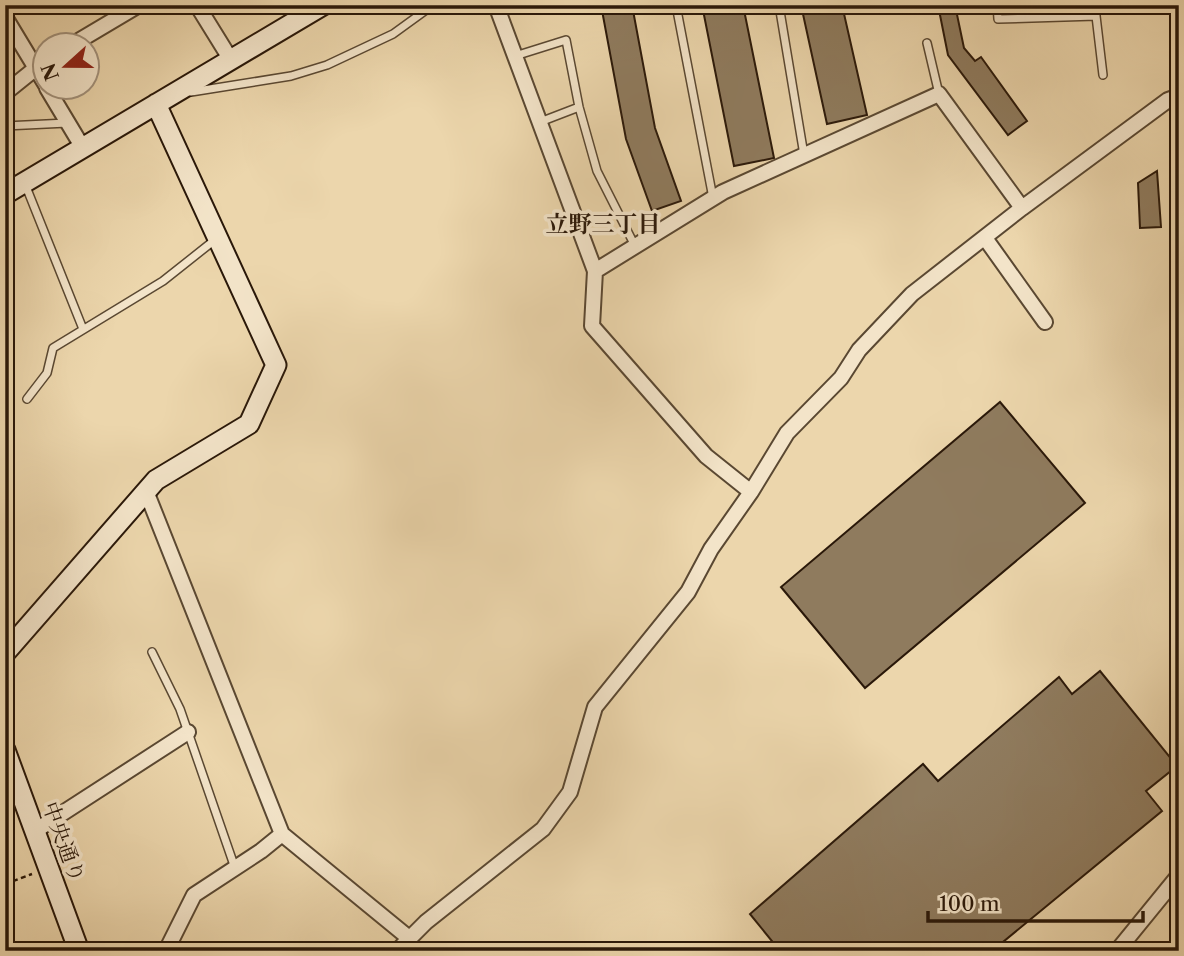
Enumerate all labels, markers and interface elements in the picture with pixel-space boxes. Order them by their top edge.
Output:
north arrow [32,32,102,102]
text: N [37,60,64,84]
district label: 立野三丁目 [546,210,661,238]
street label: 中央通り [38,798,90,886]
scale bar [928,879,1144,923]
text: 100 m [939,891,1000,916]

